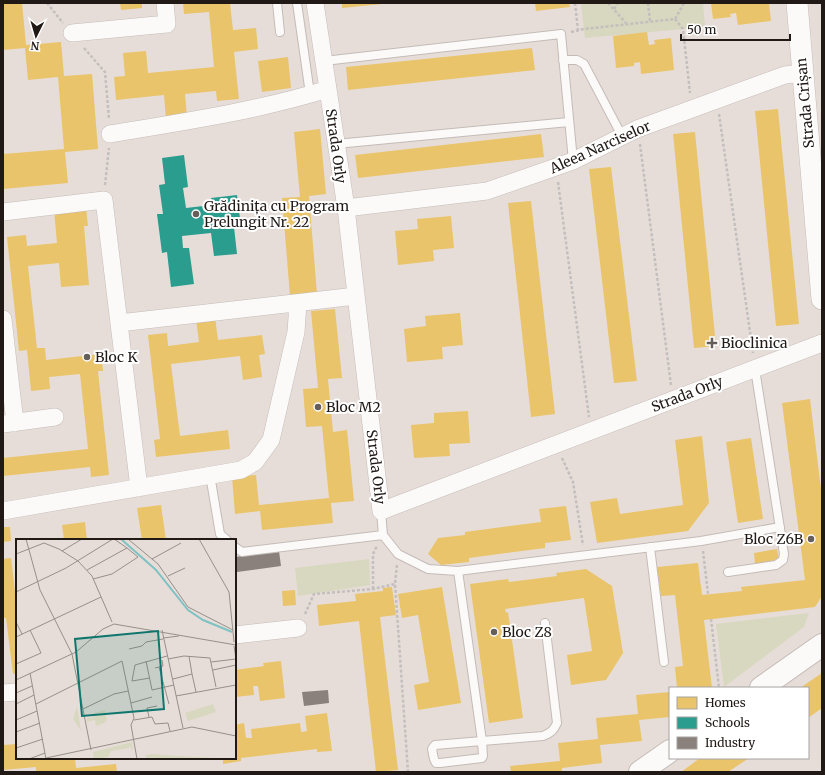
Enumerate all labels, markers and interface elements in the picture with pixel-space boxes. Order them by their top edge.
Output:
north arrow [16,16,56,56]
scale bar [681,16,790,42]
text: 50 m [687,22,716,37]
text: N [30,39,40,53]
street label: Strada Crișan [792,57,818,149]
street label: Strada Orly [322,108,350,185]
street label: Aleea Narciselor [546,117,653,178]
place label: Grădinița cu Program Prelungit Nr. 22 [204,197,349,231]
marker: Grădinița cu Program Prelungit Nr. 22 [191,209,201,219]
place label: Bioclinica [721,334,788,352]
marker: Bioclinica [706,337,718,349]
place label: Bloc K [95,348,139,366]
marker: Bloc K [82,352,92,362]
street label: Strada Orly [649,372,726,416]
place label: Bloc M2 [326,398,381,416]
marker: Bloc M2 [313,402,323,412]
street label: Strada Orly [362,429,390,506]
place label: Bloc Z6B [744,530,803,548]
marker: Bloc Z6B [806,534,816,544]
inset map [16,539,236,759]
place label: Bloc Z8 [502,623,552,641]
marker: Bloc Z8 [489,627,499,637]
legend [669,687,809,759]
text: Homes [705,695,746,710]
text: Schools [705,715,750,730]
text: Industry [705,735,755,750]

